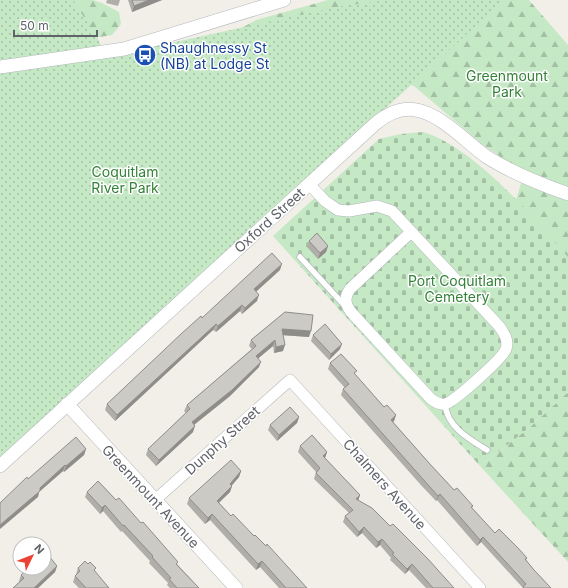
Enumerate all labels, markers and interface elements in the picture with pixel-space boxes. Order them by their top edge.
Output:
scale bar [14,12,97,38]
text: 50 m [20,18,49,33]
place label: Shaughnessy St (NB) at Lodge St [160,39,270,72]
bus stop icon: Shaughnessy St (NB) at Lodge St [132,42,158,68]
park label: Greenmount Park [466,67,548,100]
park label: Coquitlam River Park [91,163,159,196]
street label: Oxford Street [230,184,308,256]
park label: Port Coquitlam Cemetery [408,272,506,305]
street label: Dunphy Street [181,402,263,478]
street label: Chalmers Avenue [340,435,430,533]
street label: Greenmount Avenue [99,441,203,551]
north arrow [12,536,52,576]
text: N [31,541,47,557]

